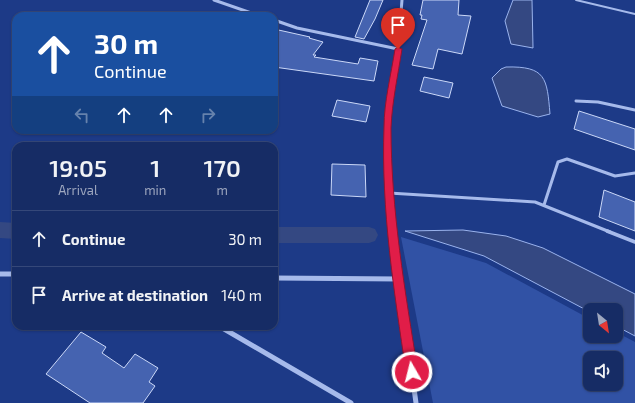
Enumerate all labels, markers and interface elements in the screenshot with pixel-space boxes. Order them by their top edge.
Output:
pin [381,8,415,49]
icon: arrive [387,14,409,36]
text: 30 m [94,26,158,60]
icon: ahead [28,28,80,80]
text: Continue [94,60,167,82]
icon: left [71,104,93,126]
icon: ahead [113,104,135,126]
icon: ahead [155,104,177,126]
icon: right [197,104,219,126]
text: 19:05 [49,153,107,182]
text: 1 [150,153,160,182]
text: 170 [203,153,241,182]
text: Arrival [58,182,98,198]
text: min [144,182,166,198]
text: m [216,182,228,198]
icon: ahead [28,228,50,250]
text: Continue [62,230,125,248]
text: 30 m [228,230,262,248]
icon: arrive [28,284,50,306]
text: Arrive at destination [62,286,208,304]
text: 140 m [221,286,262,304]
north arrow [583,303,623,343]
map controls [583,303,623,391]
position arrow [391,351,433,393]
button: sound [583,351,623,391]

